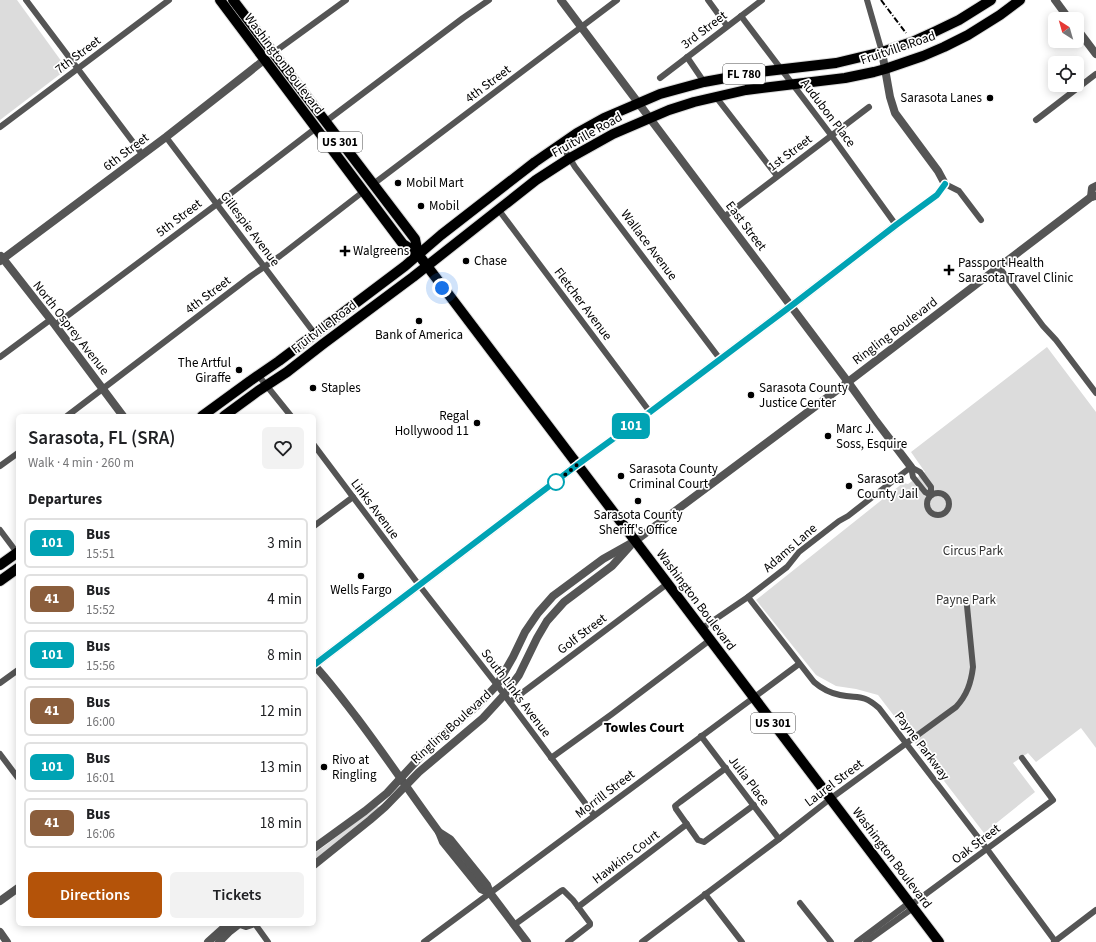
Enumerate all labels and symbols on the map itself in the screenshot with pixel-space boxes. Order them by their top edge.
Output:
street label: 3rd Street [677,6,731,53]
street label: Washington Boulevard [240,10,328,118]
north arrow [1048,12,1084,48]
street label: Fruitville Road [858,27,938,69]
street label: 7th Street [51,31,105,78]
street label: 4th Street [461,60,515,107]
road number: FL 780 [723,64,765,84]
street label: Audubon Place [796,75,860,151]
place label: Sarasota Lanes [900,89,983,107]
marker: Sarasota Lanes [985,93,995,103]
street label: Fruitville Road [548,108,626,162]
street label: 6th Street [99,128,153,175]
street label: 1st Street [764,130,816,176]
road number: US 301 [318,132,362,152]
place label: Mobil Mart [406,174,464,192]
marker: Mobil Mart [393,178,403,188]
street label: Gillespie Avenue [216,188,284,270]
street label: 5th Street [152,194,206,241]
place label: Mobil [429,197,459,215]
street label: East Street [721,197,771,255]
marker: Mobil [416,201,426,211]
street label: Wallace Avenue [616,206,682,284]
place label: Walgreens [353,242,410,260]
marker: Walgreens [340,246,350,256]
place label: Chase [474,252,507,270]
place label: Passport Health Sarasota Travel Clinic [958,254,1074,287]
marker: Chase [461,256,471,266]
street label: Fletcher Avenue [550,264,616,344]
marker: Passport Health Sarasota Travel Clinic [943,264,955,276]
street label: 4th Street [181,271,235,318]
street label: North Osprey Avenue [29,277,113,379]
your location [432,278,452,298]
street label: Ringling Boulevard [849,293,941,369]
street label: Fruitville Road [287,296,361,358]
marker: Bank of America [414,316,424,326]
place label: Bank of America [375,326,463,344]
place label: The Artful Giraffe [178,354,231,387]
marker: The Artful Giraffe [234,365,244,375]
place label: Staples [321,379,361,397]
place label: Sarasota County Justice Center [759,379,848,412]
marker: Staples [308,383,318,393]
marker: Sarasota County Justice Center [746,390,756,400]
place label: Regal Hollywood 11 [395,407,469,440]
line badge: 101 [608,413,654,439]
marker: Regal Hollywood 11 [472,418,482,428]
place label: Marc J. Soss, Esquire [836,420,907,453]
marker: Marc J. Soss, Esquire [823,431,833,441]
place label: Sarasota County Criminal Court [629,460,718,493]
place label: Sarasota County Jail [857,470,918,503]
marker: Sarasota County Criminal Court [616,471,626,481]
unlabelled marker [547,473,565,491]
street label: Links Avenue [346,475,404,543]
marker: Sarasota County Jail [844,481,854,491]
marker: Sarasota County Sheriff's Office [633,496,643,506]
place label: Sarasota County Sheriff's Office [594,506,682,539]
street label: Adams Lane [759,520,821,576]
park label: Circus Park [943,542,1004,560]
street label: Washington Boulevard [652,546,740,654]
marker: Wells Fargo [356,571,366,581]
place label: Wells Fargo [330,581,392,599]
park label: Payne Park [936,591,997,609]
street label: Golf Street [554,609,611,658]
street label: South Links Avenue [477,645,555,741]
street label: Ringling Boulevard [407,686,495,768]
street label: Payne Parkway [890,708,954,784]
road number: US 301 [751,713,795,733]
district label: Towles Court [604,718,685,738]
place label: Rivo at Ringling [332,751,377,784]
street label: Julia Place [724,752,774,810]
street label: Laurel Street [801,755,868,811]
marker: Rivo at Ringling [319,762,329,772]
street label: Morrill Street [571,765,639,822]
street label: Washington Boulevard [848,804,936,912]
street label: Oak Street [948,819,1005,868]
street label: Hawkins Court [589,825,664,888]

